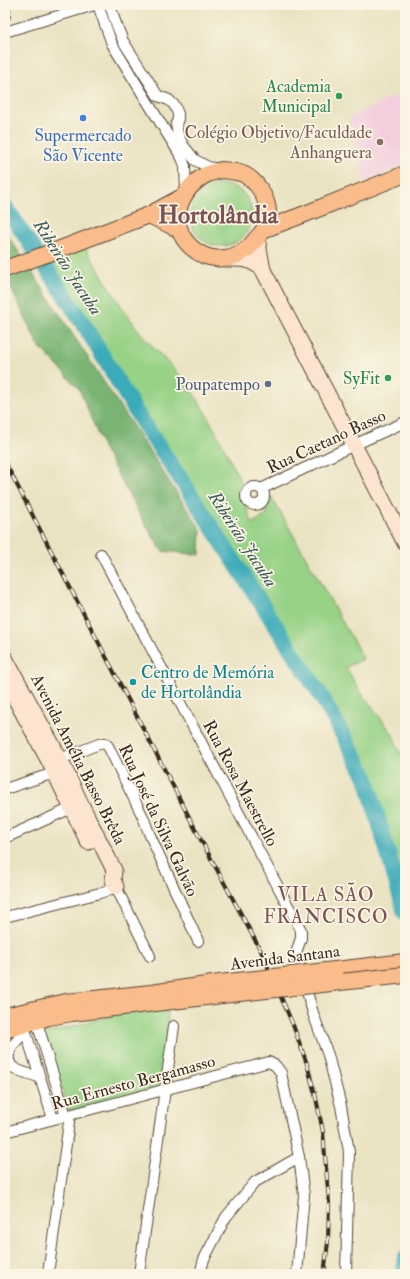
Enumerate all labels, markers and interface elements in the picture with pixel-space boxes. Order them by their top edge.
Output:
place label: Academia Municipal [262,76,332,118]
marker: Academia Municipal [334,91,344,101]
marker: Supermercado São Vicente [78,113,88,123]
place label: Colégio Objetivo/Faculdade Anhanguera [185,122,373,163]
place label: Supermercado São Vicente [34,125,132,166]
marker: Colégio Objetivo/Faculdade Anhanguera [375,137,385,147]
district label: Hortolândia [158,200,279,231]
water label: Ribeirão Jacuba [27,214,107,320]
place label: SyFit [343,368,380,390]
marker: SyFit [383,373,393,383]
place label: Poupatempo [175,374,260,396]
marker: Poupatempo [263,379,273,389]
street label: Rua Caetano Basso [263,405,389,478]
water label: Ribeirão Jacuba [202,486,282,592]
place label: Centro de Memória de Hortolândia [141,662,275,703]
street label: Avenida Amélia Basso Brêda [26,670,131,849]
marker: Centro de Memória de Hortolândia [128,677,138,687]
street label: Rua Rosa Maestrello [198,717,283,850]
street label: Rua José da Silva Galvão [113,741,203,900]
district label: VILA SÃO FRANCISCO [264,881,388,929]
street label: Avenida Santana [228,940,342,975]
street label: Rua Ernesto Bergamasso [49,1051,217,1114]

